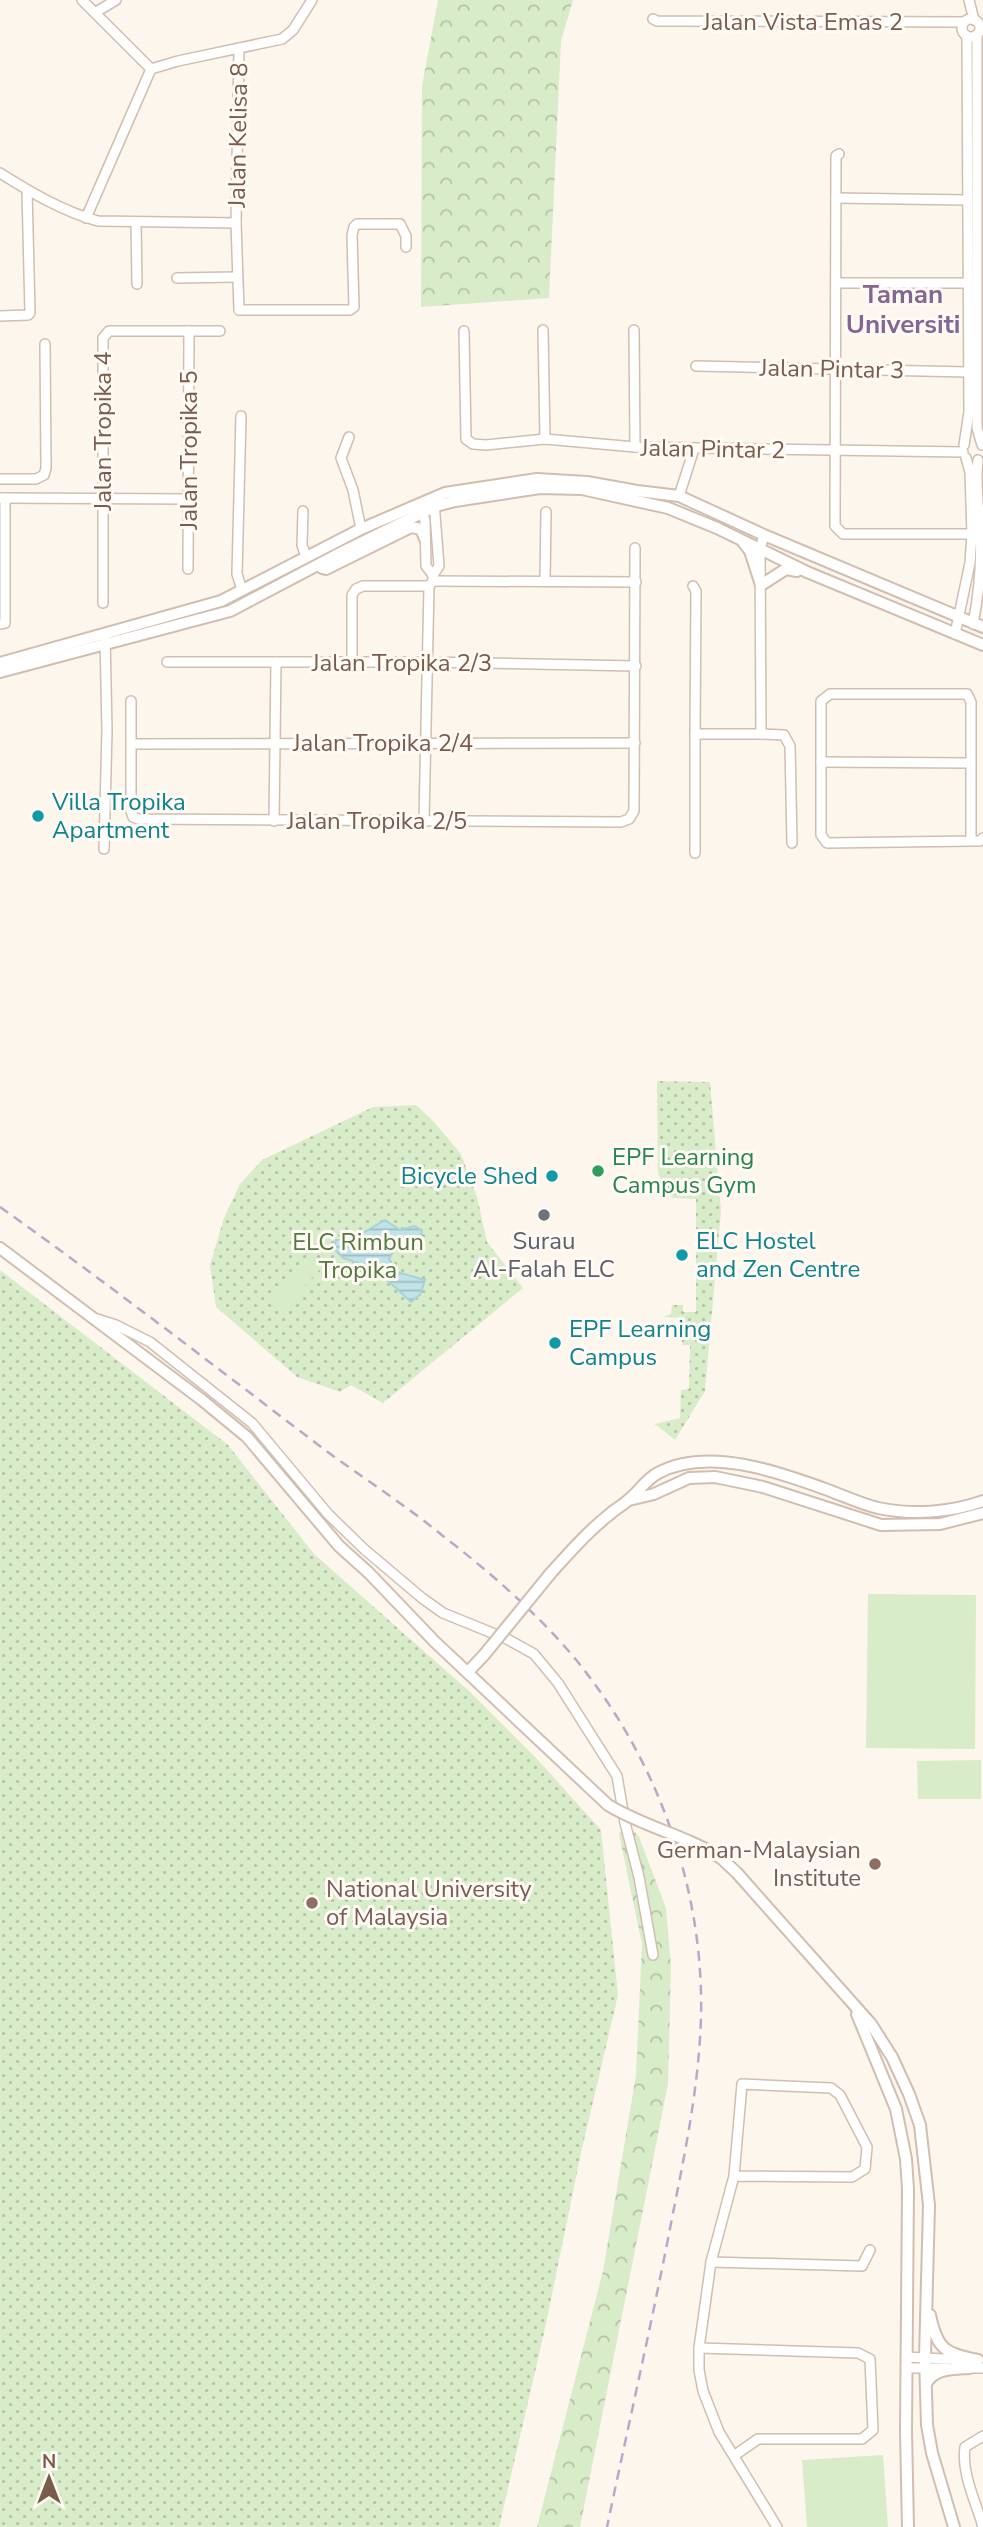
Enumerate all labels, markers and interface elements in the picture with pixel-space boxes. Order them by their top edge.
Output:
street label: Jalan Vista Emas 2 [702,6,903,38]
street label: Jalan Kelisa 8 [221,62,255,209]
district label: Taman Universiti [846,277,960,342]
street label: Jalan Tropika 4 [87,351,119,512]
street label: Jalan Pintar 3 [758,352,905,386]
street label: Jalan Tropika 5 [173,370,205,531]
street label: Jalan Pintar 2 [639,432,786,466]
street label: Jalan Tropika 2/3 [311,647,492,679]
street label: Jalan Tropika 2/4 [292,727,473,759]
place label: Villa Tropika Apartment [51,786,186,846]
street label: Jalan Tropika 2/5 [286,805,467,837]
marker: Villa Tropika Apartment [30,808,46,824]
place label: EPF Learning Campus Gym [612,1141,757,1201]
place label: Bicycle Shed [401,1160,538,1192]
marker: EPF Learning Campus Gym [590,1163,606,1179]
marker: Bicycle Shed [544,1168,560,1184]
marker: Surau Al-Falah ELC [536,1207,552,1223]
place label: Surau Al-Falah ELC [473,1225,615,1285]
place label: ELC Hostel and Zen Centre [696,1225,860,1285]
park label: ELC Rimbun Tropika [292,1226,424,1286]
marker: ELC Hostel and Zen Centre [674,1247,690,1263]
place label: EPF Learning Campus [569,1313,711,1373]
marker: EPF Learning Campus [547,1335,563,1351]
place label: German-Malaysian Institute [657,1834,861,1894]
marker: German-Malaysian Institute [867,1856,883,1872]
place label: National University of Malaysia [326,1873,532,1933]
marker: National University of Malaysia [304,1895,320,1911]
north arrow [14,2443,84,2513]
text: N [42,2449,56,2475]

